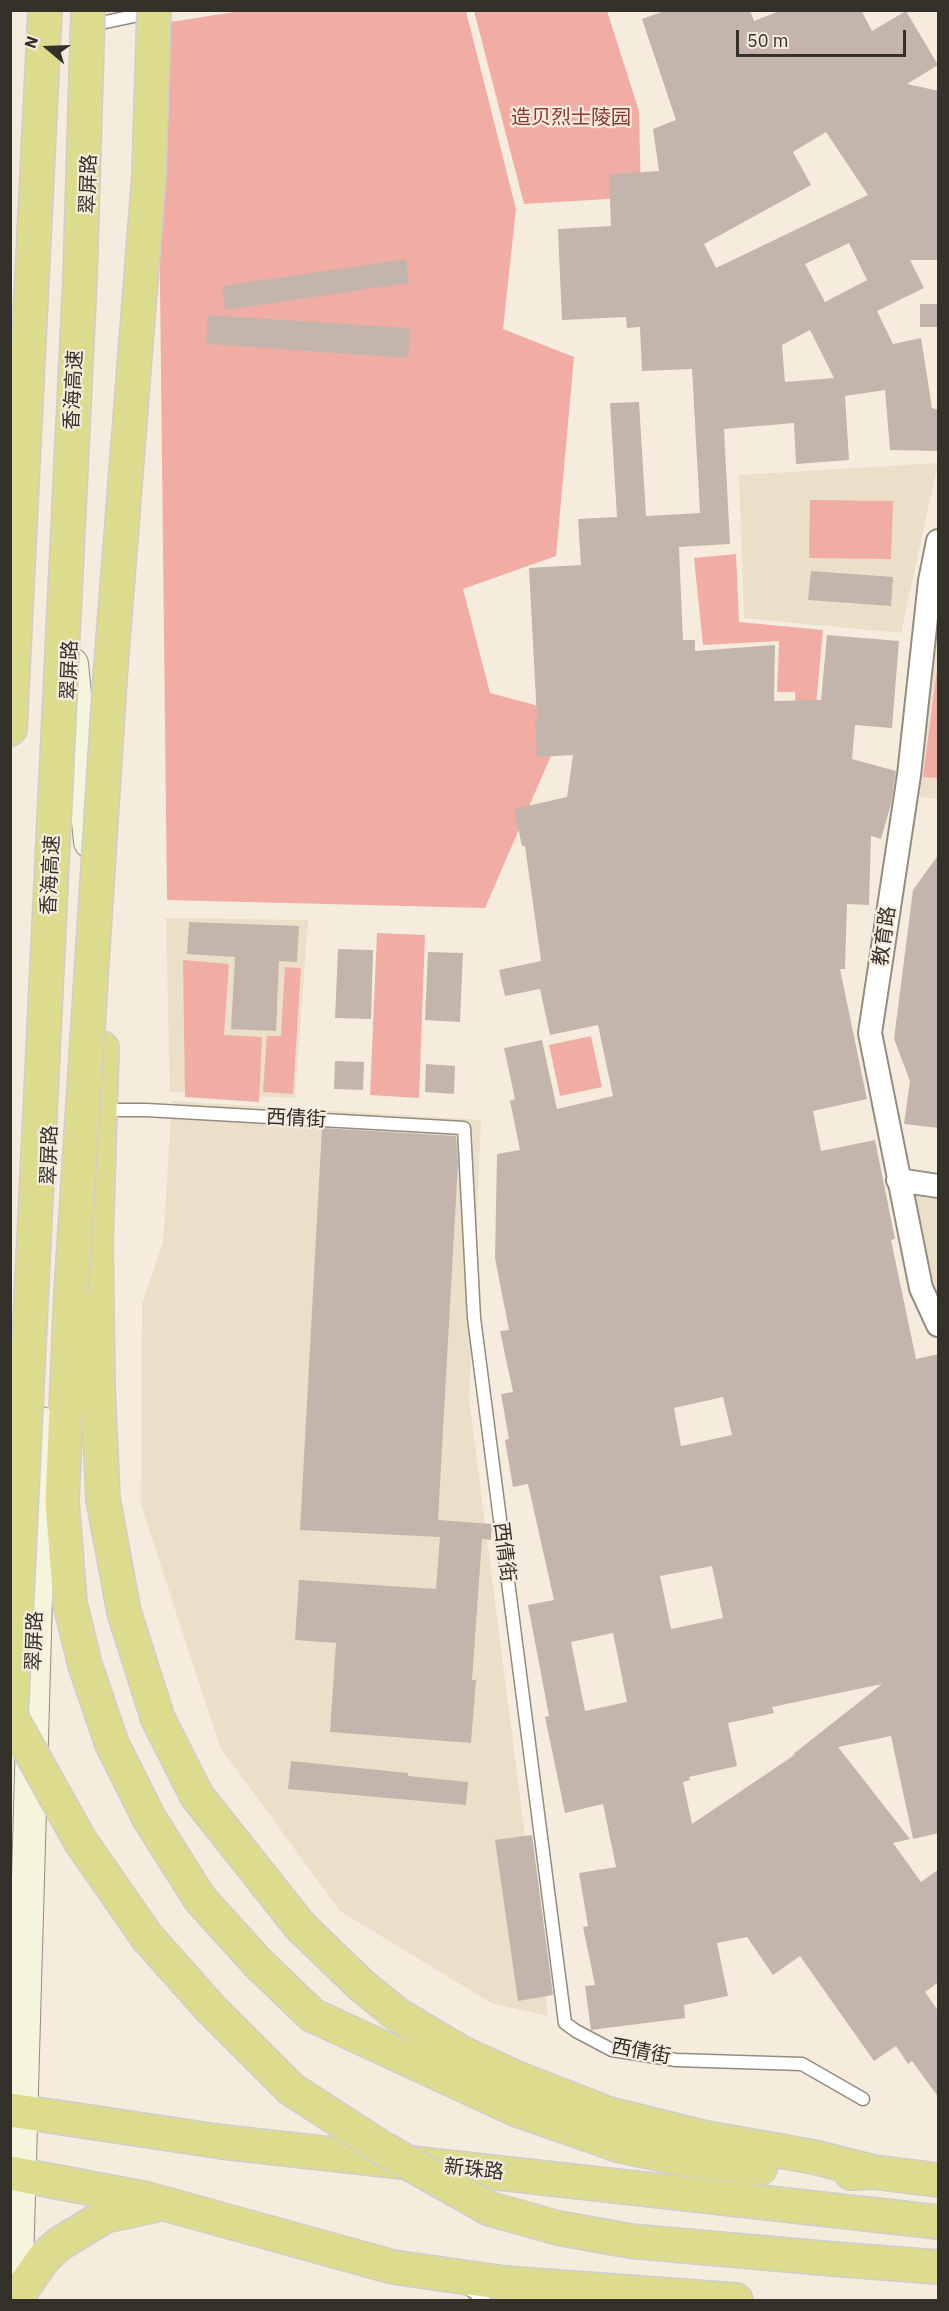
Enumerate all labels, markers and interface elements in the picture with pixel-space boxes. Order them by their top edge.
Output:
north arrow [18,18,78,78]
scale bar [739,18,908,56]
text: 50 m [747,29,789,52]
text: N [20,33,42,51]
park label: 造贝烈士陵园 [511,106,631,130]
street label: 翠屏路 [76,154,102,214]
street label: 香海高速 [60,349,88,431]
street label: 翠屏路 [57,640,83,700]
street label: 香海高速 [37,834,65,916]
street label: 教育路 [869,905,901,967]
street label: 西倩街 [265,1105,327,1133]
street label: 翠屏路 [37,1125,63,1185]
street label: 西倩街 [488,1521,520,1583]
street label: 翠屏路 [22,1611,48,1671]
street label: 西倩街 [609,2034,673,2070]
street label: 新珠路 [443,2155,505,2185]

